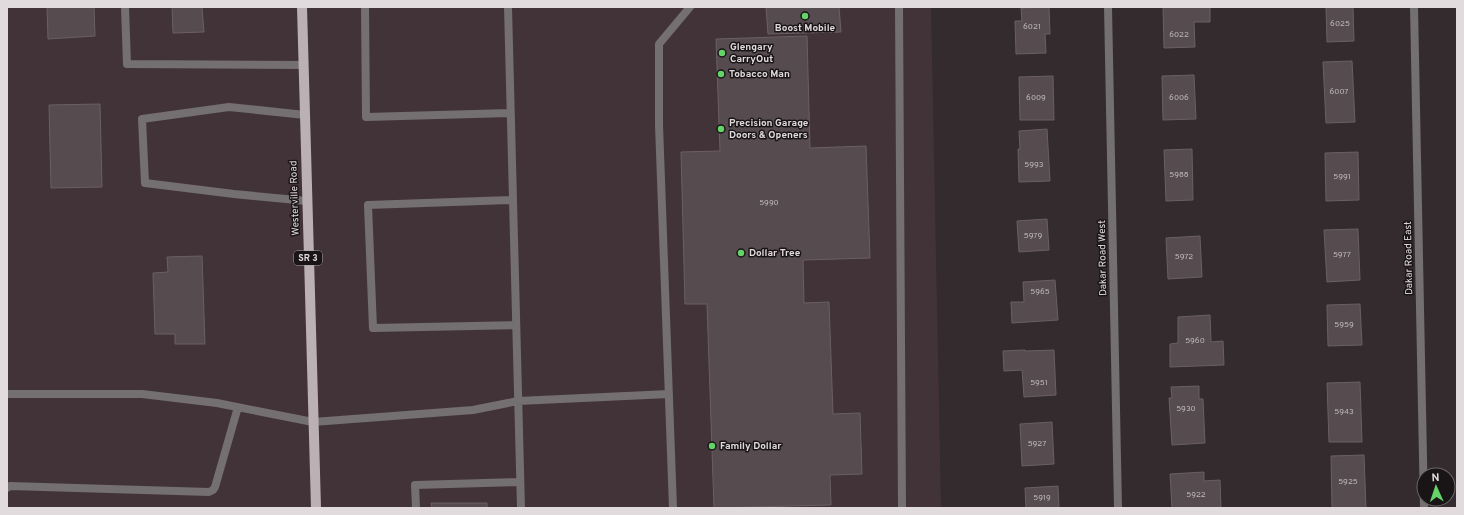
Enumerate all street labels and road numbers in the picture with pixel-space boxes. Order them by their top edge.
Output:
street label: Westerville Road [287,160,303,236]
street label: Dakar Road West [1096,220,1110,296]
street label: Dakar Road East [1402,221,1416,295]
road number: SR 3 [294,251,322,265]

